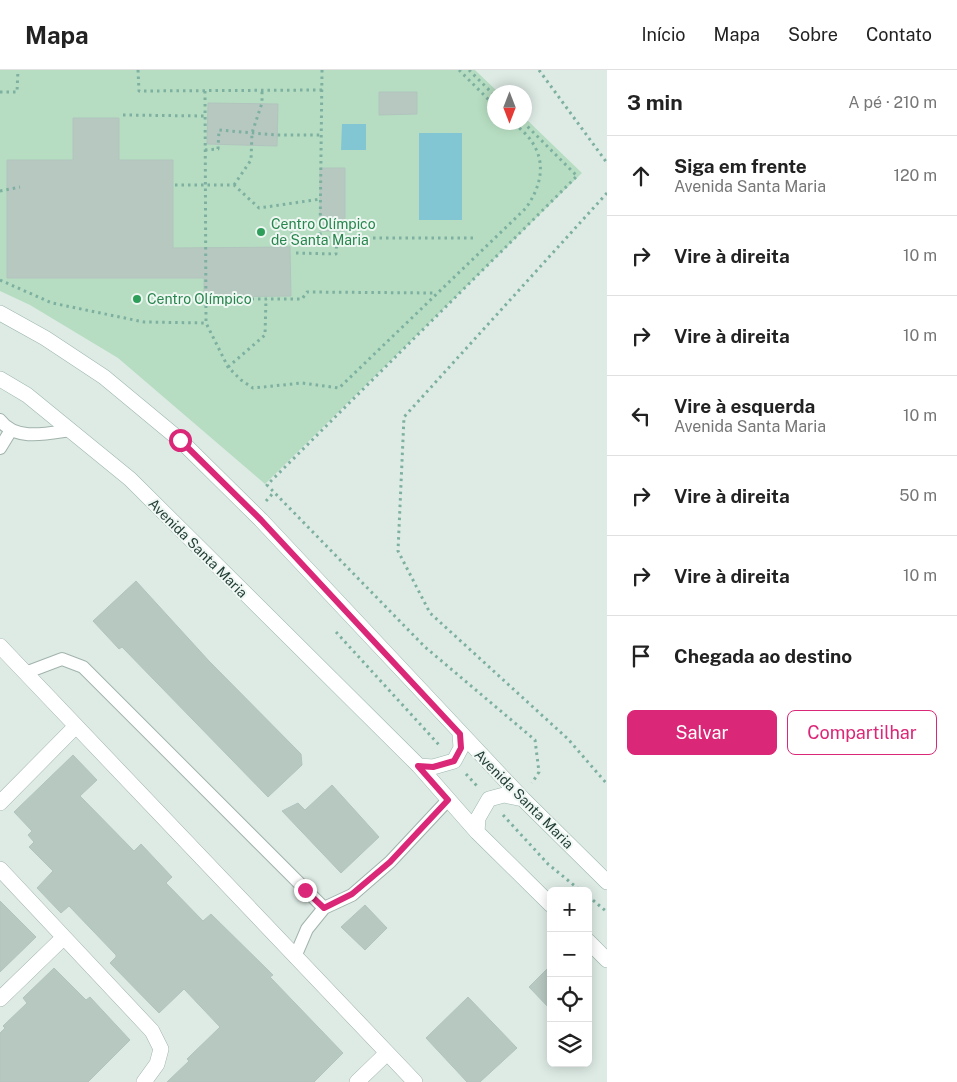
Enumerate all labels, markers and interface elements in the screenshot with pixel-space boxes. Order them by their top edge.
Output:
text: Mapa [25,21,89,49]
text: Início [641,24,686,45]
text: Mapa [714,24,760,45]
text: Sobre [788,24,838,45]
text: Contato [866,24,932,45]
north arrow [487,85,532,130]
text: 3 min [627,90,683,115]
text: A pé · 210 m [848,93,937,112]
text: Siga em frente [674,155,807,177]
icon: ahead [627,162,655,190]
text: 120 m [893,166,937,185]
text: Avenida Santa Maria [674,177,826,196]
place label: Centro Olímpico de Santa Maria [271,216,376,248]
marker: Centro Olímpico de Santa Maria [255,226,267,238]
icon: right [627,242,655,270]
text: Vire à direita [674,245,790,267]
text: 10 m [903,246,937,265]
place label: Centro Olímpico [147,291,252,307]
marker: Centro Olímpico [131,293,143,305]
icon: right [627,322,655,350]
text: Vire à direita [674,325,790,347]
text: 10 m [903,326,937,345]
text: Vire à esquerda [674,395,815,417]
icon: left [627,402,655,430]
text: 10 m [903,406,937,425]
text: Avenida Santa Maria [674,417,826,436]
route start [169,429,192,452]
icon: right [627,482,655,510]
text: Vire à direita [674,485,790,507]
text: 50 m [899,486,937,505]
street label: Avenida Santa Maria [145,495,251,601]
icon: right [627,562,655,590]
text: Vire à direita [674,565,790,587]
text: 10 m [903,566,937,585]
icon: arrive [627,642,655,670]
text: Chegada ao destino [674,645,852,667]
button: Salvar [627,710,777,755]
button: Compartilhar [787,710,937,755]
street label: Avenida Santa Maria [471,746,577,852]
route end [294,879,317,902]
map controls [547,887,592,1067]
button: + [547,887,592,932]
button: − [547,932,592,977]
button: locate [547,977,592,1022]
button: layers [547,1022,592,1067]

